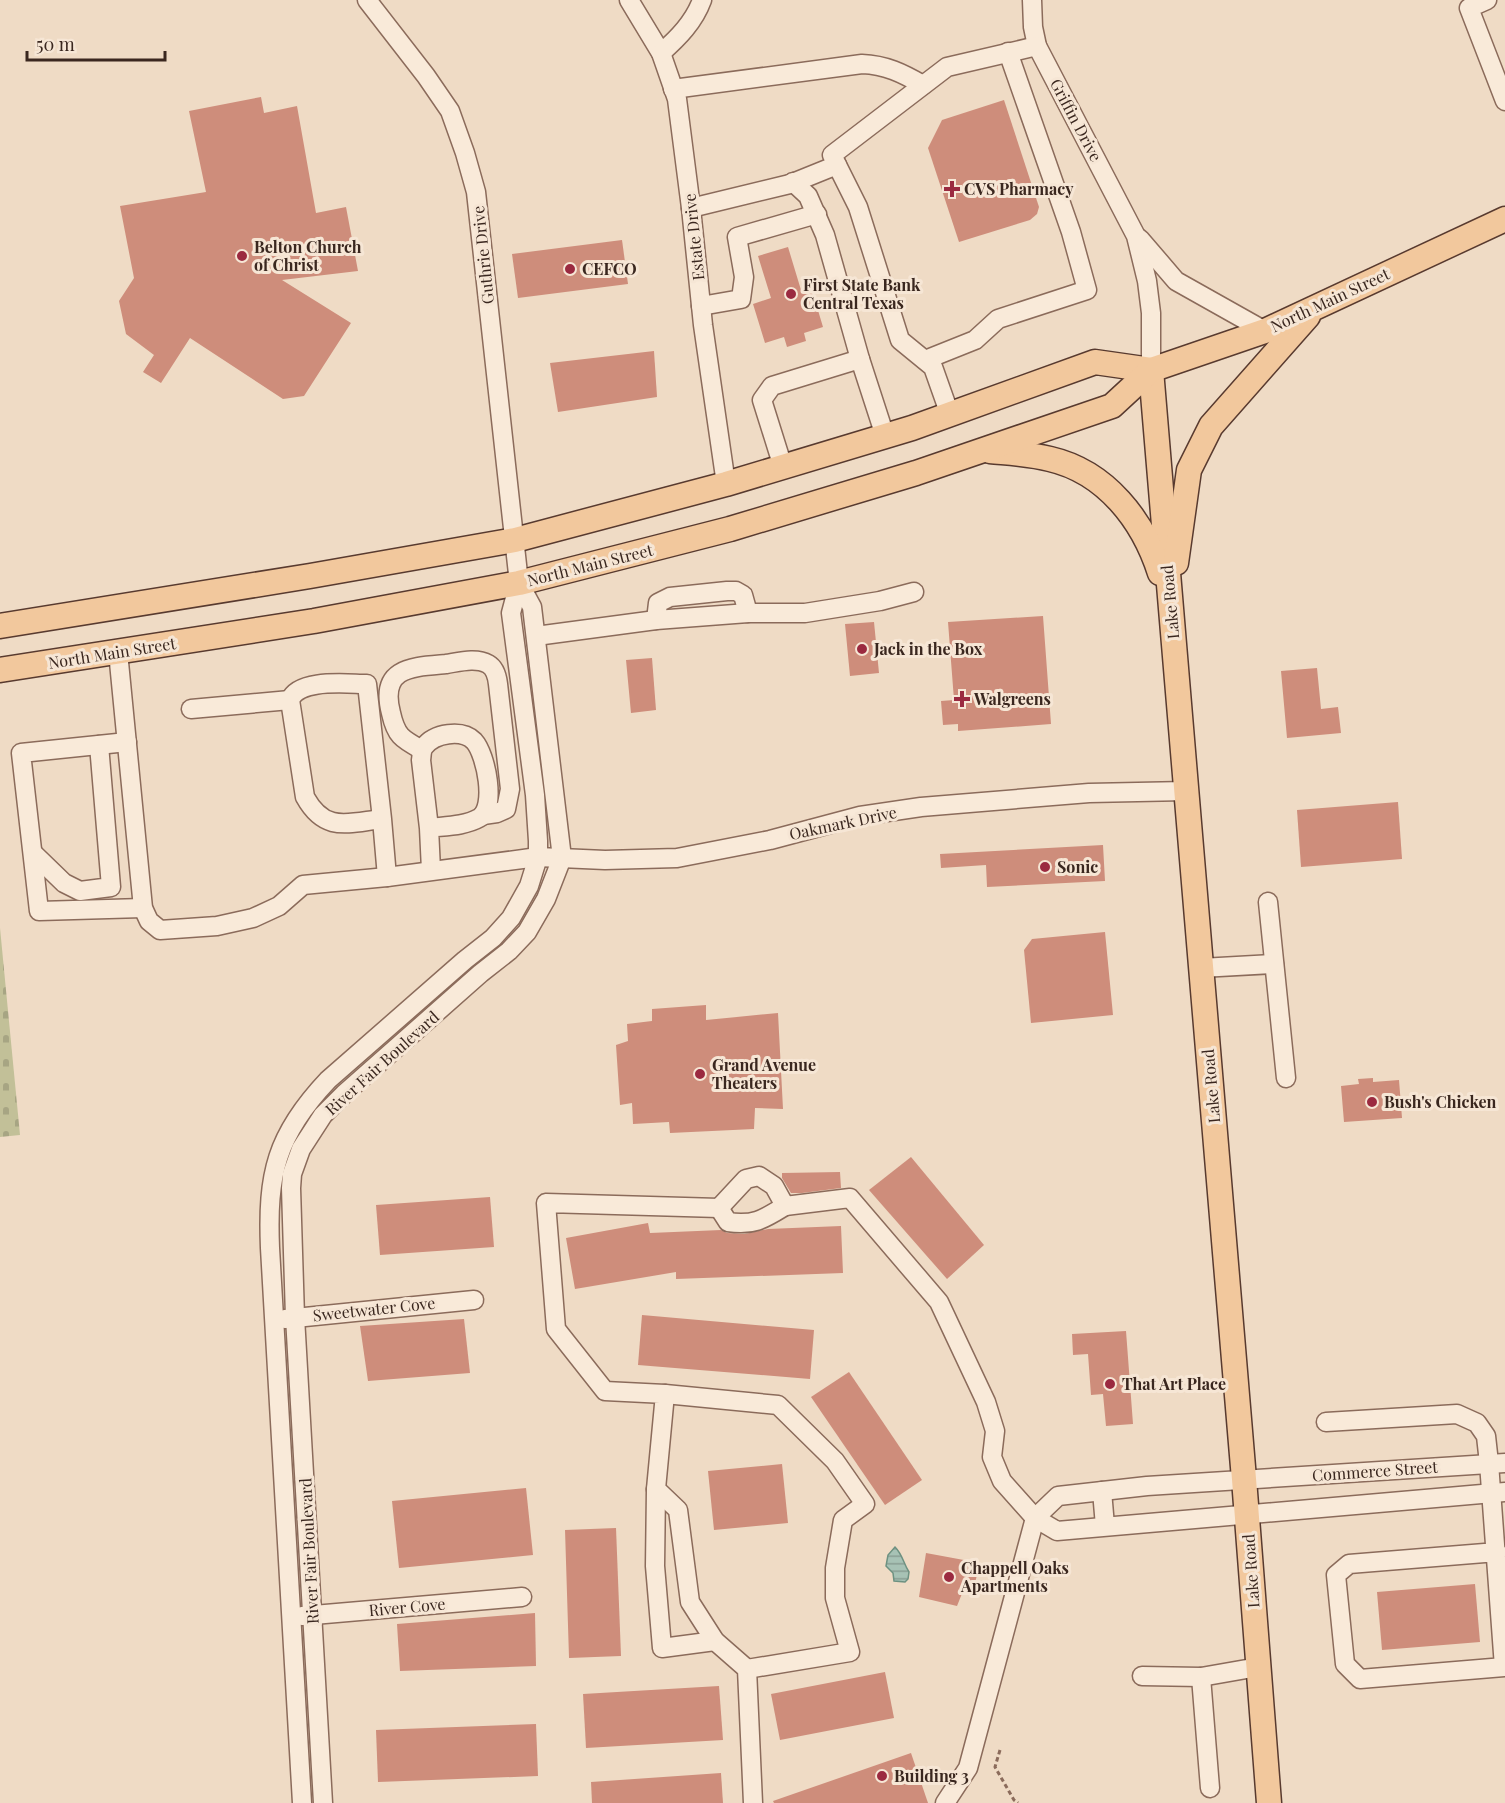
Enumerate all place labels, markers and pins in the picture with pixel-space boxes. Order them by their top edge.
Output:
place label: CVS Pharmacy [964,178,1074,199]
marker: CVS Pharmacy [945,182,959,196]
place label: Belton Church of Christ [254,236,362,275]
marker: Belton Church of Christ [235,249,249,263]
place label: CEFCO [582,258,637,279]
marker: CEFCO [563,262,577,276]
place label: First State Bank Central Texas [803,274,921,313]
marker: First State Bank Central Texas [784,287,798,301]
place label: Jack in the Box [873,638,983,659]
marker: Jack in the Box [855,642,869,656]
place label: Walgreens [973,688,1051,709]
marker: Walgreens [955,692,969,706]
place label: Sonic [1057,856,1098,877]
marker: Sonic [1038,860,1052,874]
place label: Grand Avenue Theaters [712,1054,816,1093]
marker: Grand Avenue Theaters [693,1067,707,1081]
place label: Bush's Chicken [1384,1091,1496,1112]
marker: Bush's Chicken [1365,1095,1379,1109]
place label: That Art Place [1122,1373,1226,1394]
marker: That Art Place [1103,1377,1117,1391]
place label: Chappell Oaks Apartments [960,1557,1069,1596]
marker: Chappell Oaks Apartments [942,1570,956,1584]
place label: Building 3 [894,1765,969,1786]
marker: Building 3 [875,1769,889,1783]

